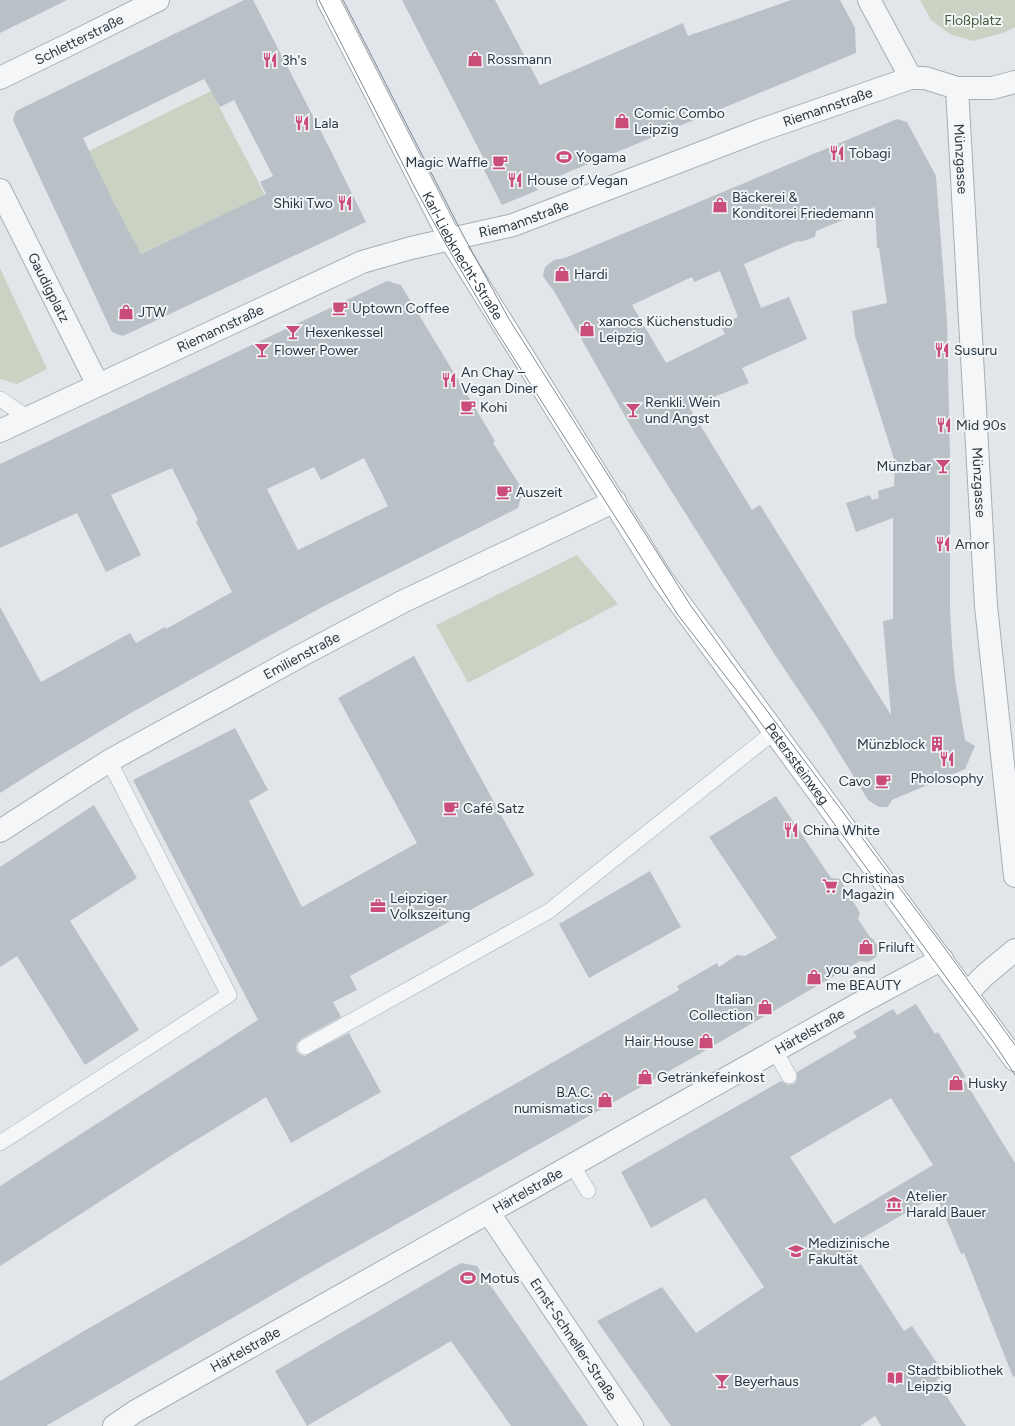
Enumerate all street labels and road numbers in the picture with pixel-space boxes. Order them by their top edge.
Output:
street label: Schletterstraße [32,10,127,69]
street label: Riemannstraße [781,84,875,131]
street label: Münzgasse [950,123,971,195]
street label: Karl-Liebknecht-Straße [418,189,506,323]
street label: Riemannstraße [477,196,571,241]
street label: Gaudigplatz [24,250,73,325]
street label: Riemannstraße [174,301,267,356]
street label: Münzgasse [968,447,989,518]
street label: Emilienstraße [260,628,343,684]
street label: Peterssteinweg [762,720,833,808]
street label: Härtelstraße [772,1005,848,1058]
street label: Härtelstraße [490,1164,566,1217]
street label: Ernst-Schneller-Straße [526,1275,621,1404]
street label: Härtelstraße [207,1323,284,1376]

